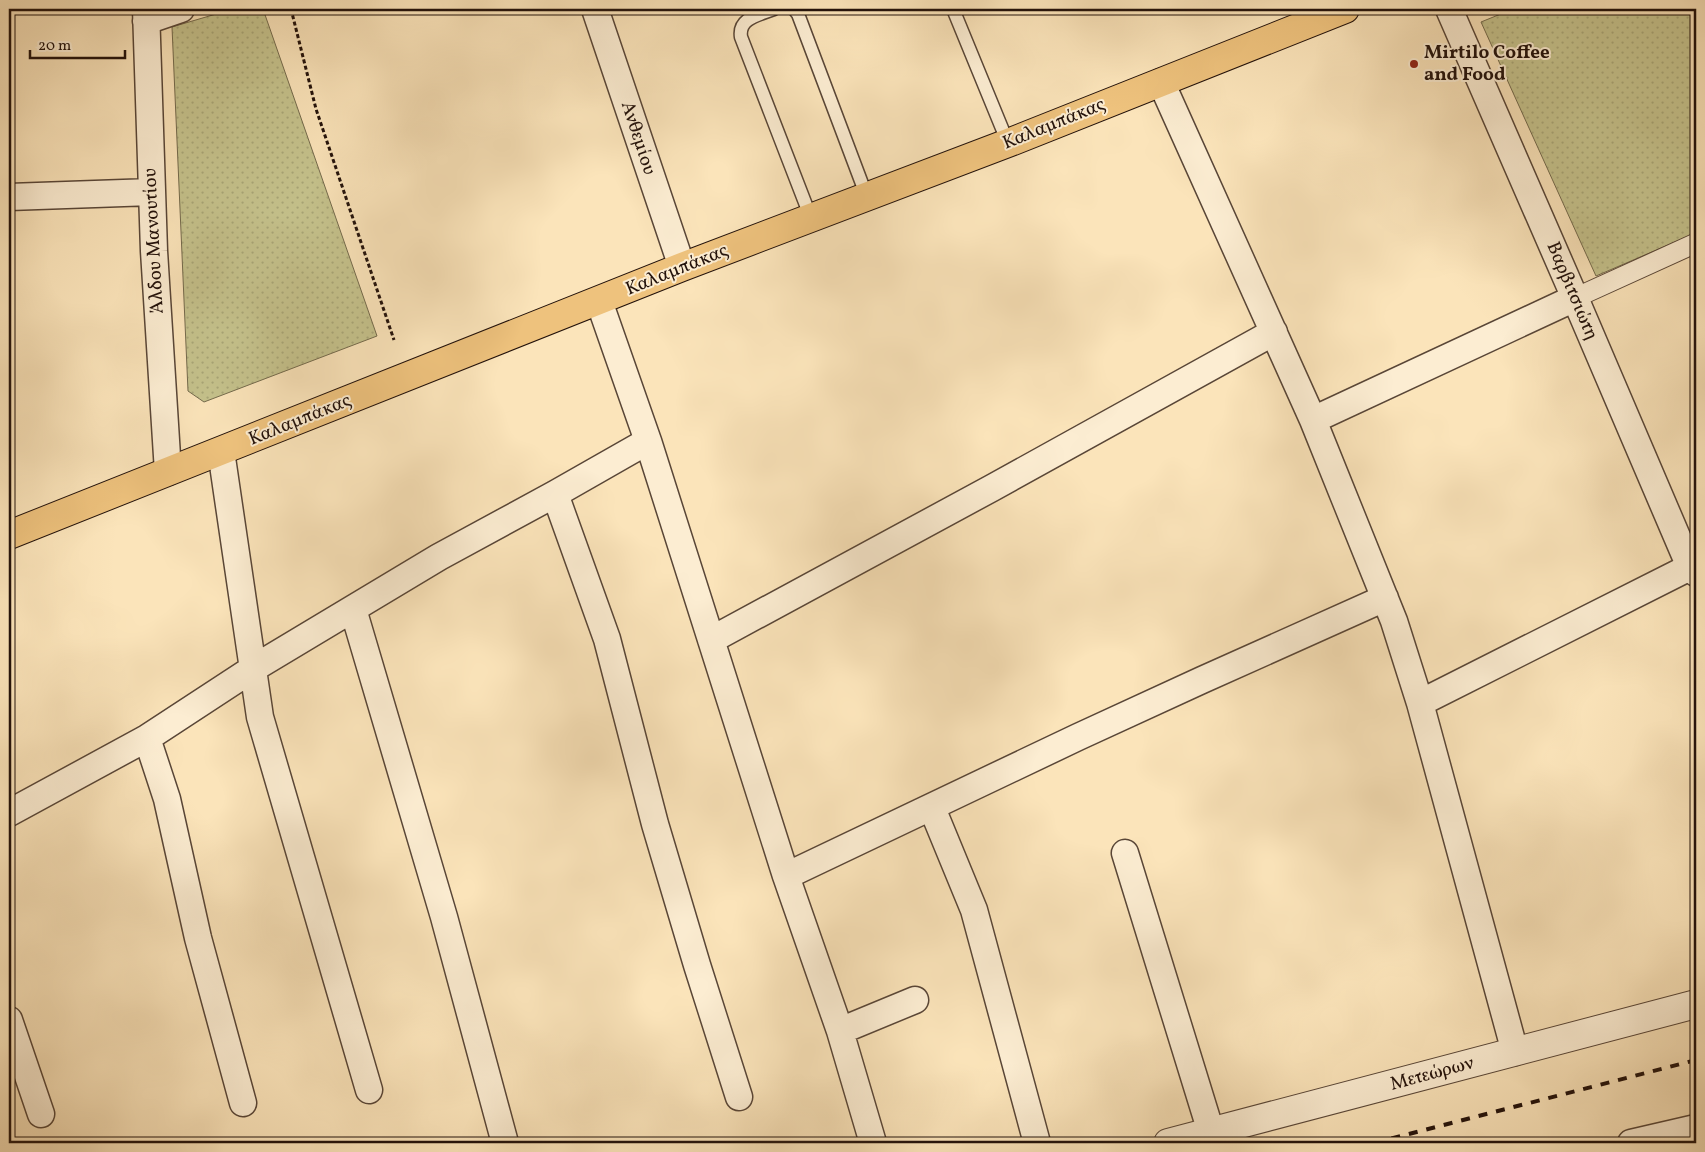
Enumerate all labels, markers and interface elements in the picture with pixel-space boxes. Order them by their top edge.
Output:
scale bar [30,28,125,60]
text: 20 m [38,36,71,57]
place label: Mirtilo Coffee and Food [1424,40,1550,88]
marker: Mirtilo Coffee and Food [1408,58,1420,70]
street label: Καλαμπάκας [999,92,1109,156]
street label: Ανθεμίου [614,98,662,178]
street label: Άλδου Μανουτίου [137,168,171,314]
street label: Καλαμπάκας [622,238,732,302]
street label: Βαρβιτσιώτη [1540,238,1604,344]
street label: Καλαμπάκας [245,388,355,452]
street label: Μετεώρων [1387,1050,1477,1098]

